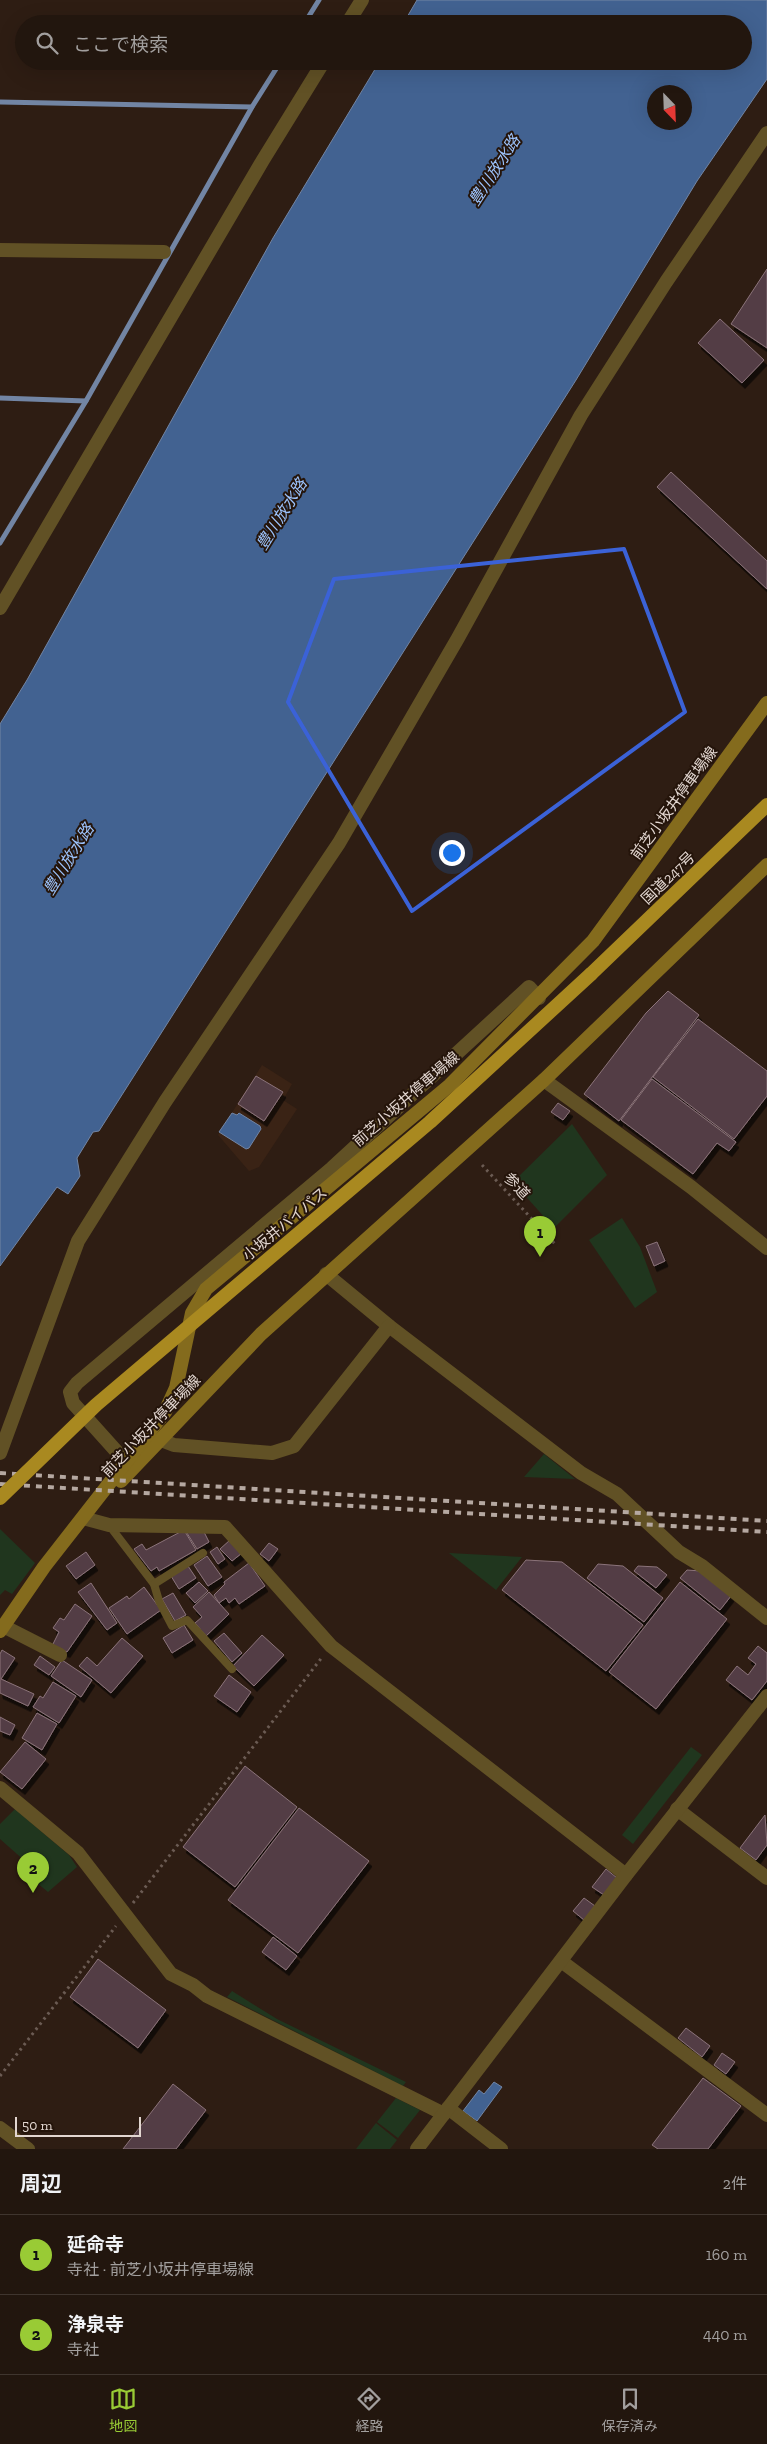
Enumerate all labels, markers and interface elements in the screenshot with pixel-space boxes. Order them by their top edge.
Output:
search box [15,15,752,70]
icon: search [33,29,61,57]
text: ここで検索 [73,33,168,56]
north arrow [647,85,692,130]
water label: 豊川放水路 [465,130,525,209]
water label: 豊川放水路 [252,474,312,553]
street label: 前芝小坂井停車場線 [627,743,721,863]
water label: 豊川放水路 [39,819,99,898]
your location [439,840,465,866]
street label: 国道247号 [637,848,699,908]
street label: 前芝小坂井停車場線 [349,1048,463,1150]
street label: 参道 [500,1169,534,1203]
street label: 小坂井バイパス [239,1183,331,1265]
pin: 1 [524,1216,556,1257]
street label: 前芝小坂井停車場線 [98,1371,204,1481]
pin: 2 [17,1852,49,1893]
scale bar [15,2114,141,2137]
text: 50 m [22,2117,53,2134]
text: 周辺 [20,2171,62,2196]
text: 2件 [723,2174,747,2193]
text: 延命寺 [67,2233,124,2256]
text: 1 [33,2245,39,2264]
text: 160 m [706,2245,747,2264]
text: 寺社 · 前芝小坂井停車場線 [67,2260,254,2279]
text: 浄泉寺 [67,2313,124,2336]
text: 2 [32,2325,40,2344]
text: 440 m [703,2325,747,2344]
text: 寺社 [67,2340,99,2359]
tab: 地図 [109,2385,137,2435]
tab: 経路 [355,2385,383,2435]
tab: 保存済み [602,2385,658,2435]

